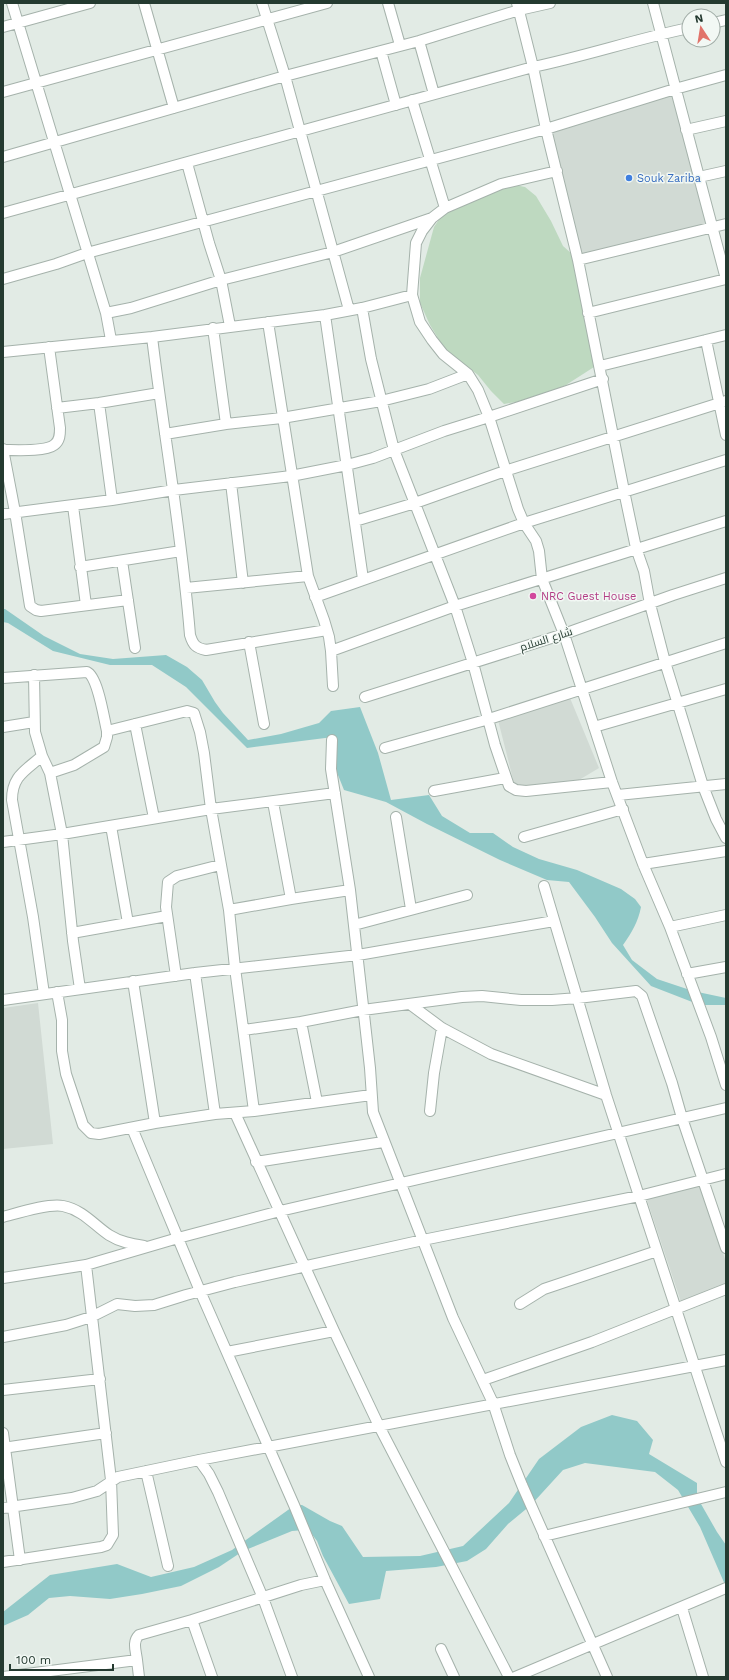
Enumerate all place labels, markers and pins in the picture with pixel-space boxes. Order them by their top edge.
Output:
place label: Souk Zariba [637,172,701,185]
marker: Souk Zariba [624,173,634,183]
place label: NRC Guest House [541,590,636,603]
marker: NRC Guest House [528,591,538,601]

